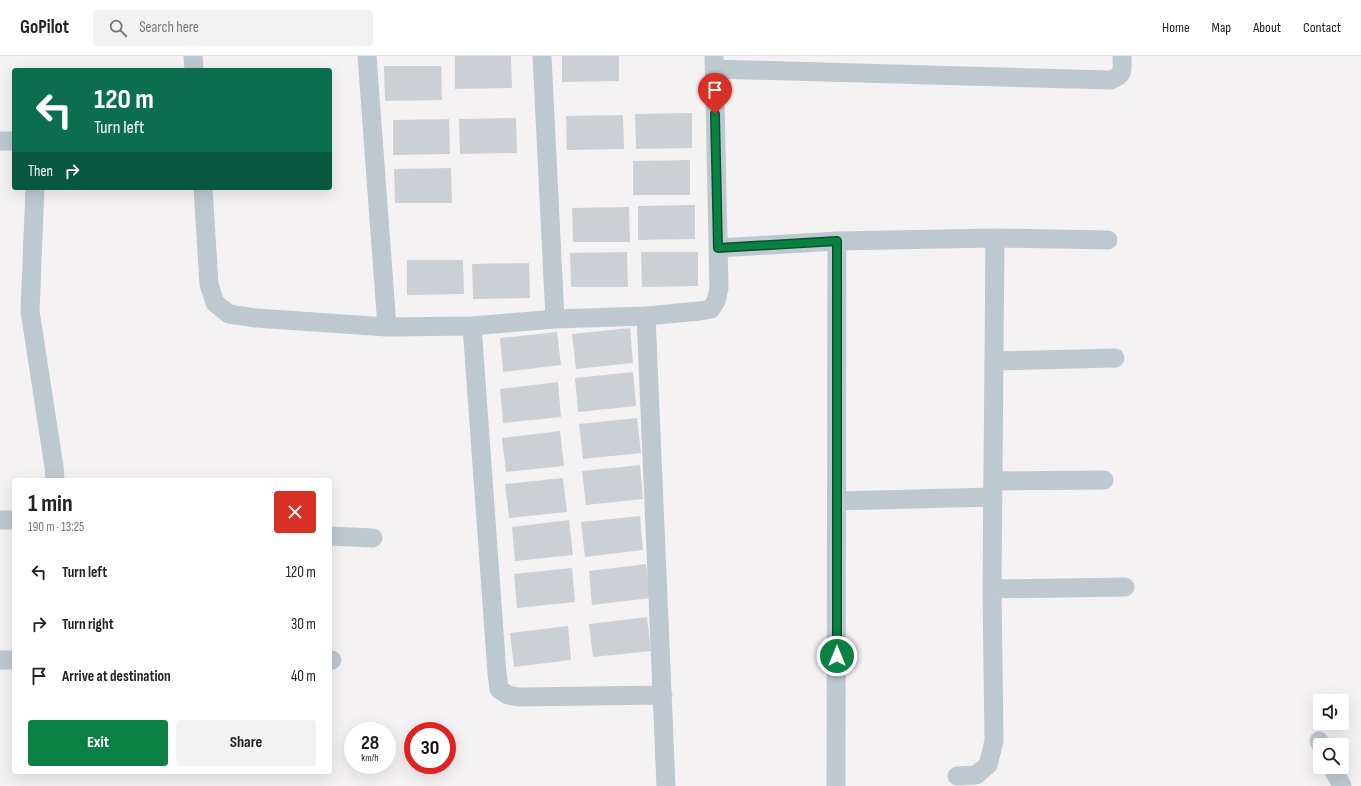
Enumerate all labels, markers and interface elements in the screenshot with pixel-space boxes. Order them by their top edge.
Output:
search box [93,10,373,46]
text: GoPilot [20,16,69,39]
icon: search [107,17,129,39]
text: Search here [139,18,199,37]
text: Home [1162,19,1190,36]
text: Map [1212,19,1231,36]
text: About [1253,19,1281,36]
text: Contact [1303,19,1341,36]
pin [698,73,732,114]
icon: arrive [704,79,726,101]
text: 120 m [94,83,154,116]
icon: left [28,84,80,136]
text: Turn left [94,117,145,138]
icon: right [61,160,83,182]
text: Then [28,162,53,181]
text: 1 min [28,489,73,518]
button: close [274,491,316,533]
text: 190 m · 13:25 [28,519,84,535]
icon: left [28,561,50,583]
text: Turn left [62,563,107,582]
text: 120 m [286,563,316,582]
icon: right [28,613,50,635]
text: Turn right [62,615,114,634]
text: 30 m [291,615,316,634]
position arrow [816,635,858,677]
icon: arrive [28,665,50,687]
text: Arrive at destination [62,667,171,686]
text: 40 m [291,667,316,686]
map controls [1313,694,1349,774]
button: sound [1313,694,1349,730]
button: Exit [28,720,168,766]
button: Share [176,720,316,766]
speed limit sign: 30 [404,722,456,774]
text: 28 [361,731,379,755]
button: search [1313,738,1349,774]
text: km/h [361,752,379,764]

